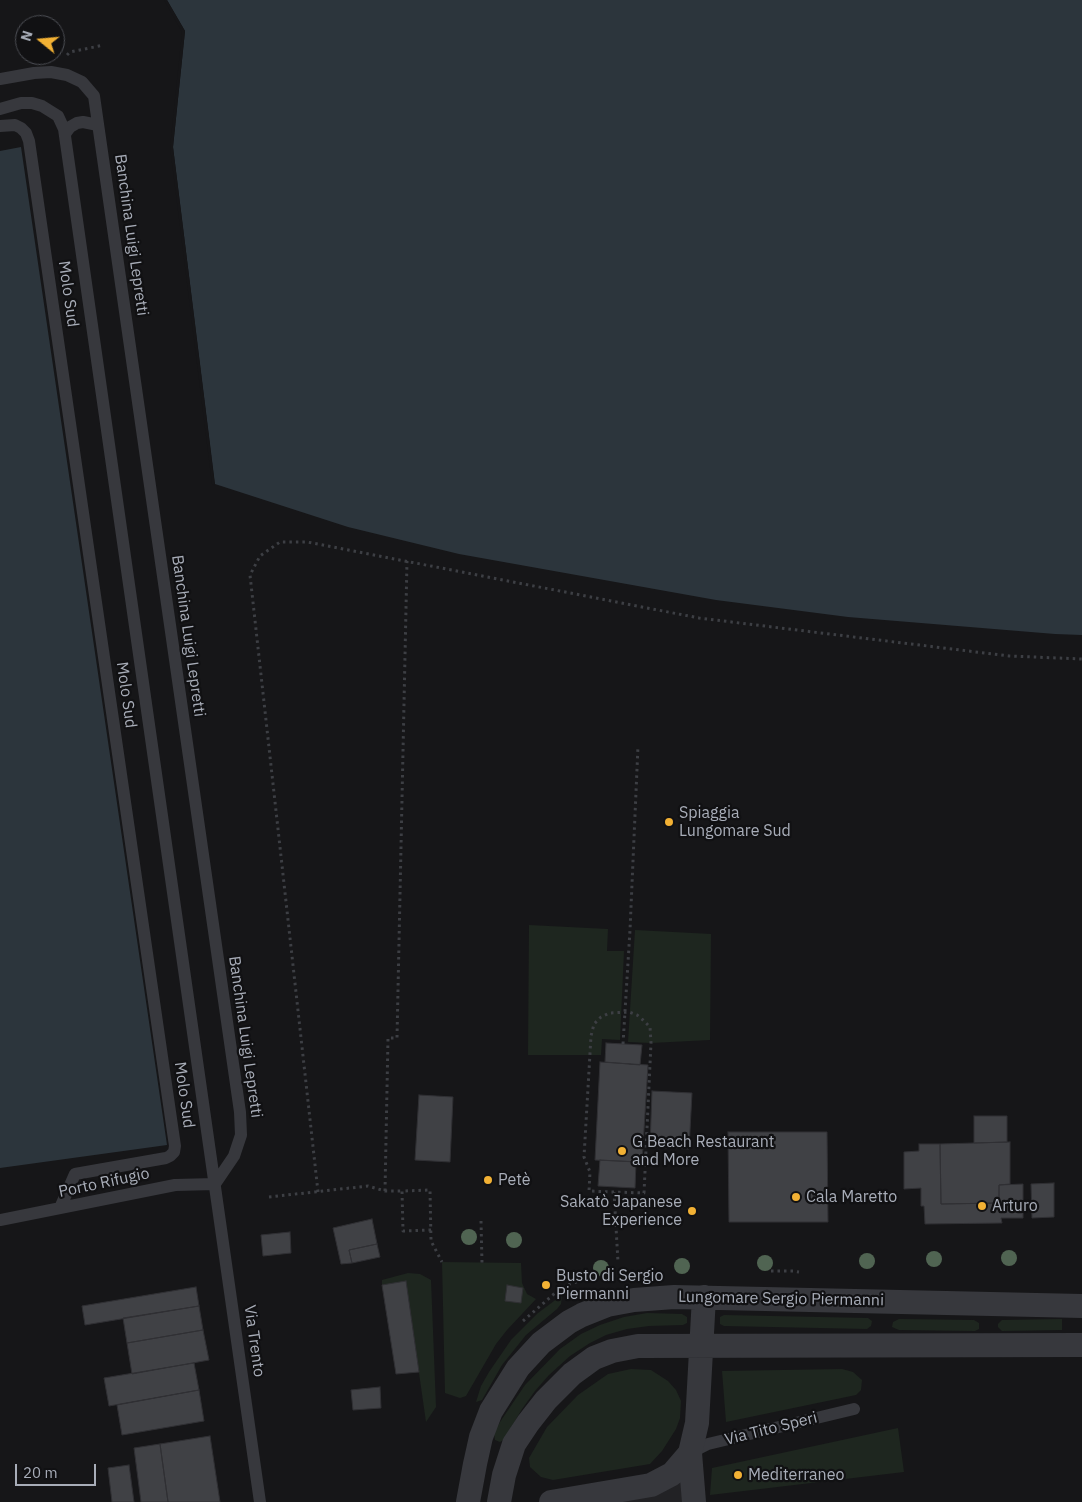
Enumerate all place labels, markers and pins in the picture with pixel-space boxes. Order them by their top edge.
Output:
place label: Spiaggia Lungomare Sud [679,803,791,841]
marker: Spiaggia Lungomare Sud [663,816,675,828]
place label: G Beach Restaurant and More [632,1132,774,1170]
marker: G Beach Restaurant and More [616,1145,628,1157]
place label: Petè [498,1170,530,1190]
marker: Petè [482,1174,494,1186]
place label: Cala Maretto [806,1187,897,1207]
marker: Cala Maretto [790,1191,802,1203]
place label: Sakatò Japanese Experience [560,1192,682,1230]
place label: Arturo [992,1196,1038,1216]
marker: Arturo [976,1200,988,1212]
marker: Sakatò Japanese Experience [686,1205,698,1217]
place label: Busto di Sergio Piermanni [556,1266,664,1304]
marker: Busto di Sergio Piermanni [540,1279,552,1291]
place label: Mediterraneo [748,1465,844,1485]
marker: Mediterraneo [732,1469,744,1481]

